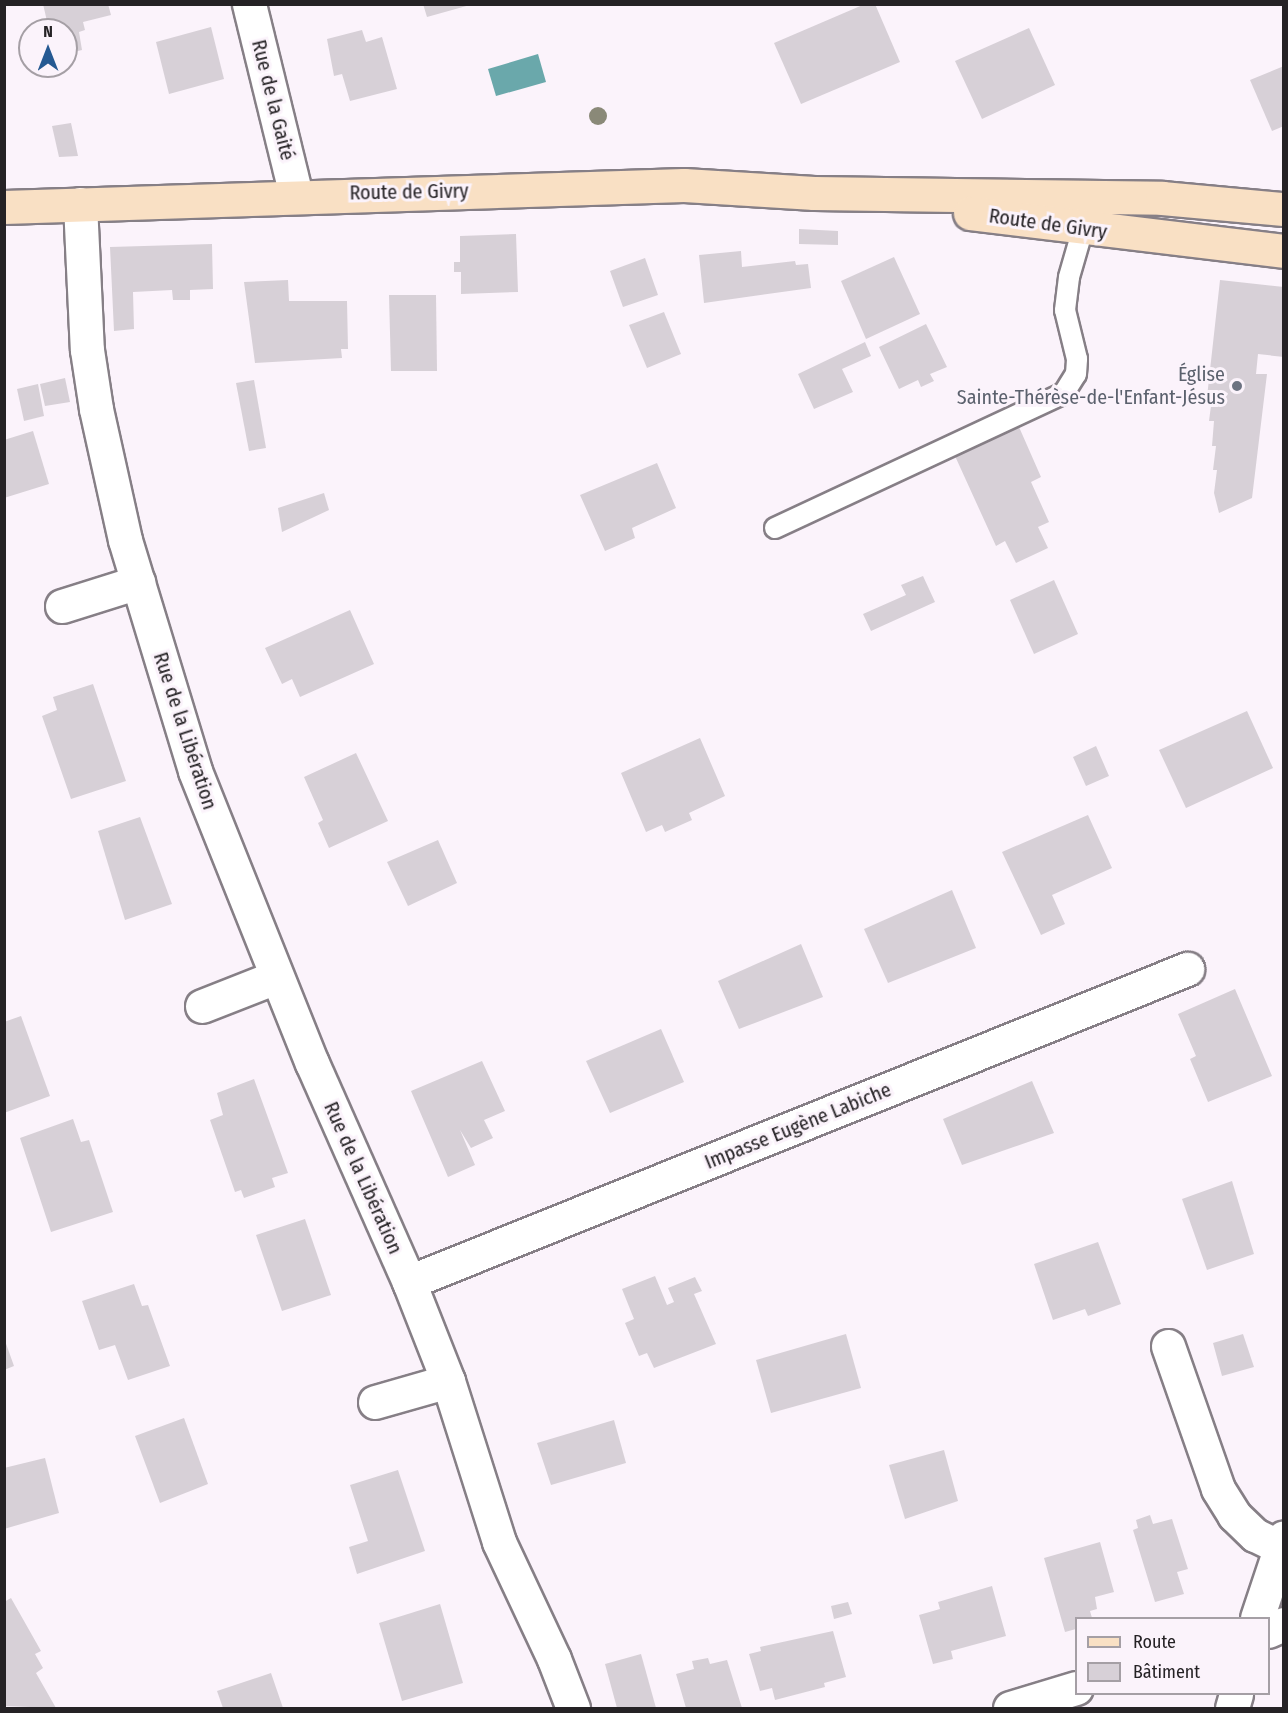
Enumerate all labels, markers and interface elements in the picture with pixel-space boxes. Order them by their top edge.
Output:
north arrow [18,18,78,78]
text: N [43,22,53,41]
street label: Rue de la Gaité [246,37,300,163]
street label: Route de Givry [349,179,469,205]
street label: Route de Givry [987,204,1109,244]
place label: Église Sainte-Thérèse-de-l'Enfant-Jésus [957,362,1225,409]
marker: Église Sainte-Thérèse-de-l'Enfant-Jésus [1230,379,1244,393]
street label: Rue de la Libération [148,649,222,813]
street label: Impasse Eugène Labiche [701,1078,895,1174]
street label: Rue de la Libération [319,1098,407,1258]
legend [1075,1617,1270,1695]
text: Route [1133,1631,1176,1653]
text: Bâtiment [1133,1661,1200,1683]

